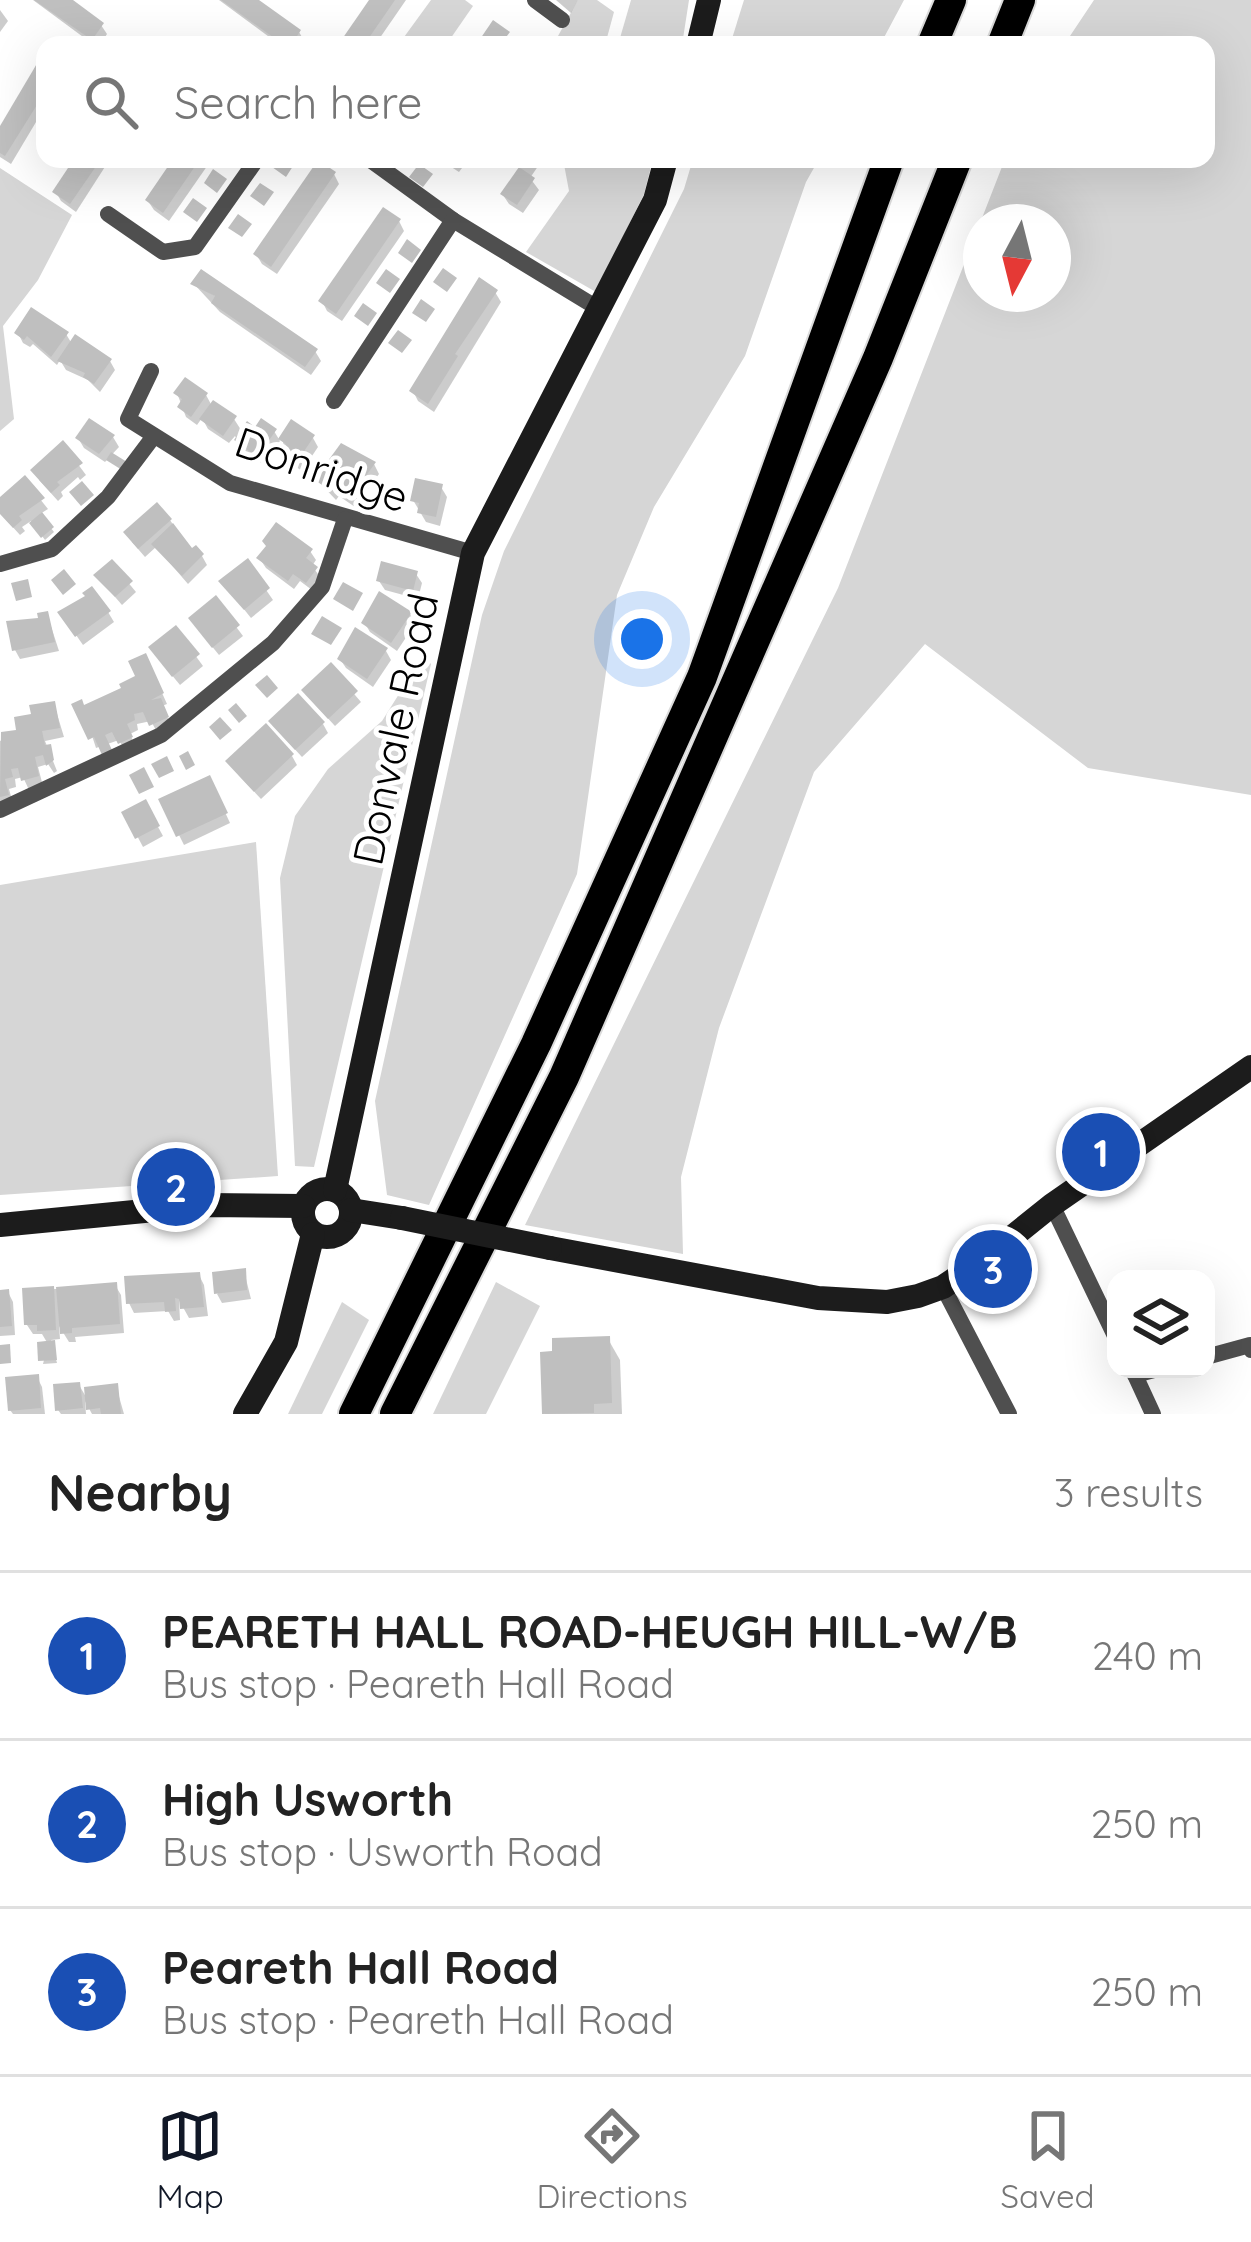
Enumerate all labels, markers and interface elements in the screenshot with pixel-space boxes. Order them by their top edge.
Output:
search box [36,36,1215,168]
icon: search [78,69,144,135]
text: Search here [174,74,422,130]
north arrow [963,204,1071,312]
street label: Donridge [228,415,416,523]
street label: Donvale Road [340,588,450,870]
your location [612,609,672,669]
pin: 1 [1062,1107,1140,1197]
pin: 2 [137,1142,215,1232]
pin: 3 [954,1224,1032,1314]
map controls [1107,1270,1215,1378]
button: layers [1107,1270,1215,1378]
text: Nearby [48,1460,232,1524]
text: 3 results [1054,1468,1203,1517]
text: PEARETH HALL ROAD-HEUGH HILL-W/B [162,1603,1018,1659]
text: 1 [79,1631,95,1680]
text: 240 m [1092,1631,1203,1680]
text: Bus stop · Peareth Hall Road [162,1659,674,1708]
text: High Usworth [162,1771,453,1827]
text: 2 [76,1799,98,1848]
text: 250 m [1091,1799,1203,1848]
text: Bus stop · Usworth Road [162,1827,603,1876]
text: Peareth Hall Road [162,1939,559,1995]
text: 3 [77,1967,97,2016]
text: 250 m [1091,1967,1203,2016]
text: Bus stop · Peareth Hall Road [162,1995,674,2044]
tab: Map [156,2103,224,2216]
tab: Directions [536,2103,688,2216]
tab: Saved [1001,2103,1095,2216]

